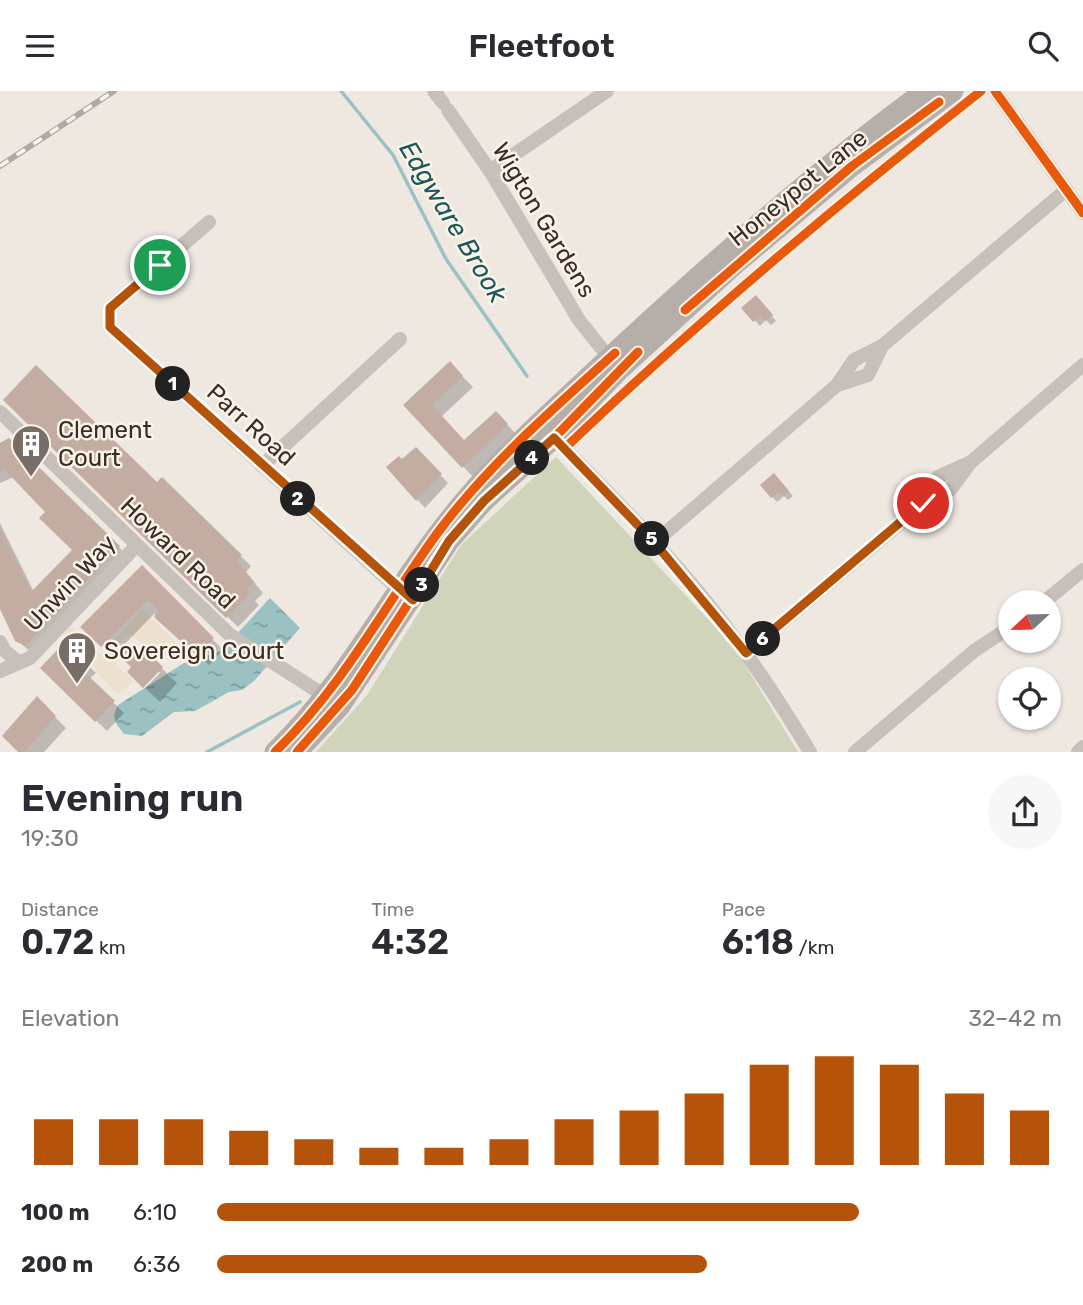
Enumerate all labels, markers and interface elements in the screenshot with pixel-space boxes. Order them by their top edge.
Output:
icon: menu [21,27,59,65]
text: Fleetfoot [468,27,615,65]
icon: search [1024,27,1062,65]
street label: Honeypot Lane [723,124,873,252]
water label: Edgware Brook [392,135,514,309]
street label: Wigton Gardens [487,137,601,303]
pin [130,235,190,295]
icon: arrive [141,246,179,284]
pin: 1 [156,367,190,401]
text: 1 [168,372,177,395]
street label: Parr Road [201,378,301,472]
place label: Clement Court [58,416,152,472]
building icon: Clement Court [10,423,52,478]
pin: 4 [514,441,550,475]
text: 4 [525,446,538,469]
pin [893,473,953,533]
pin: 2 [280,481,316,517]
icon: check [904,484,942,522]
text: 2 [291,487,304,510]
street label: Howard Road [115,491,241,615]
pin: 5 [634,521,670,557]
text: 5 [645,527,658,550]
street label: Unwin Way [18,529,122,637]
pin: 3 [404,567,440,603]
text: 3 [415,573,428,596]
north arrow [998,590,1060,653]
map controls [998,590,1061,730]
pin: 6 [746,621,780,657]
text: 6 [756,627,769,650]
building icon: Sovereign Court [56,630,98,685]
place label: Sovereign Court [104,637,284,665]
button: locate [998,667,1061,730]
text: Evening run [21,775,244,821]
button: share [988,775,1062,849]
text: 19:30 [21,824,79,852]
text: Distance [21,898,99,921]
text: Time [371,898,414,921]
text: Pace [722,898,765,921]
text: 0.72 [21,921,94,963]
text: 4:32 [371,921,449,963]
text: 6:18 [722,921,794,963]
text: km [94,936,126,959]
text: /km [794,936,834,959]
text: Elevation [21,1004,120,1032]
text: 32–42 m [968,1004,1062,1032]
text: 100 m [21,1198,90,1226]
text: 6:10 [133,1198,177,1226]
text: 200 m [21,1250,93,1278]
text: 6:36 [133,1250,180,1278]

